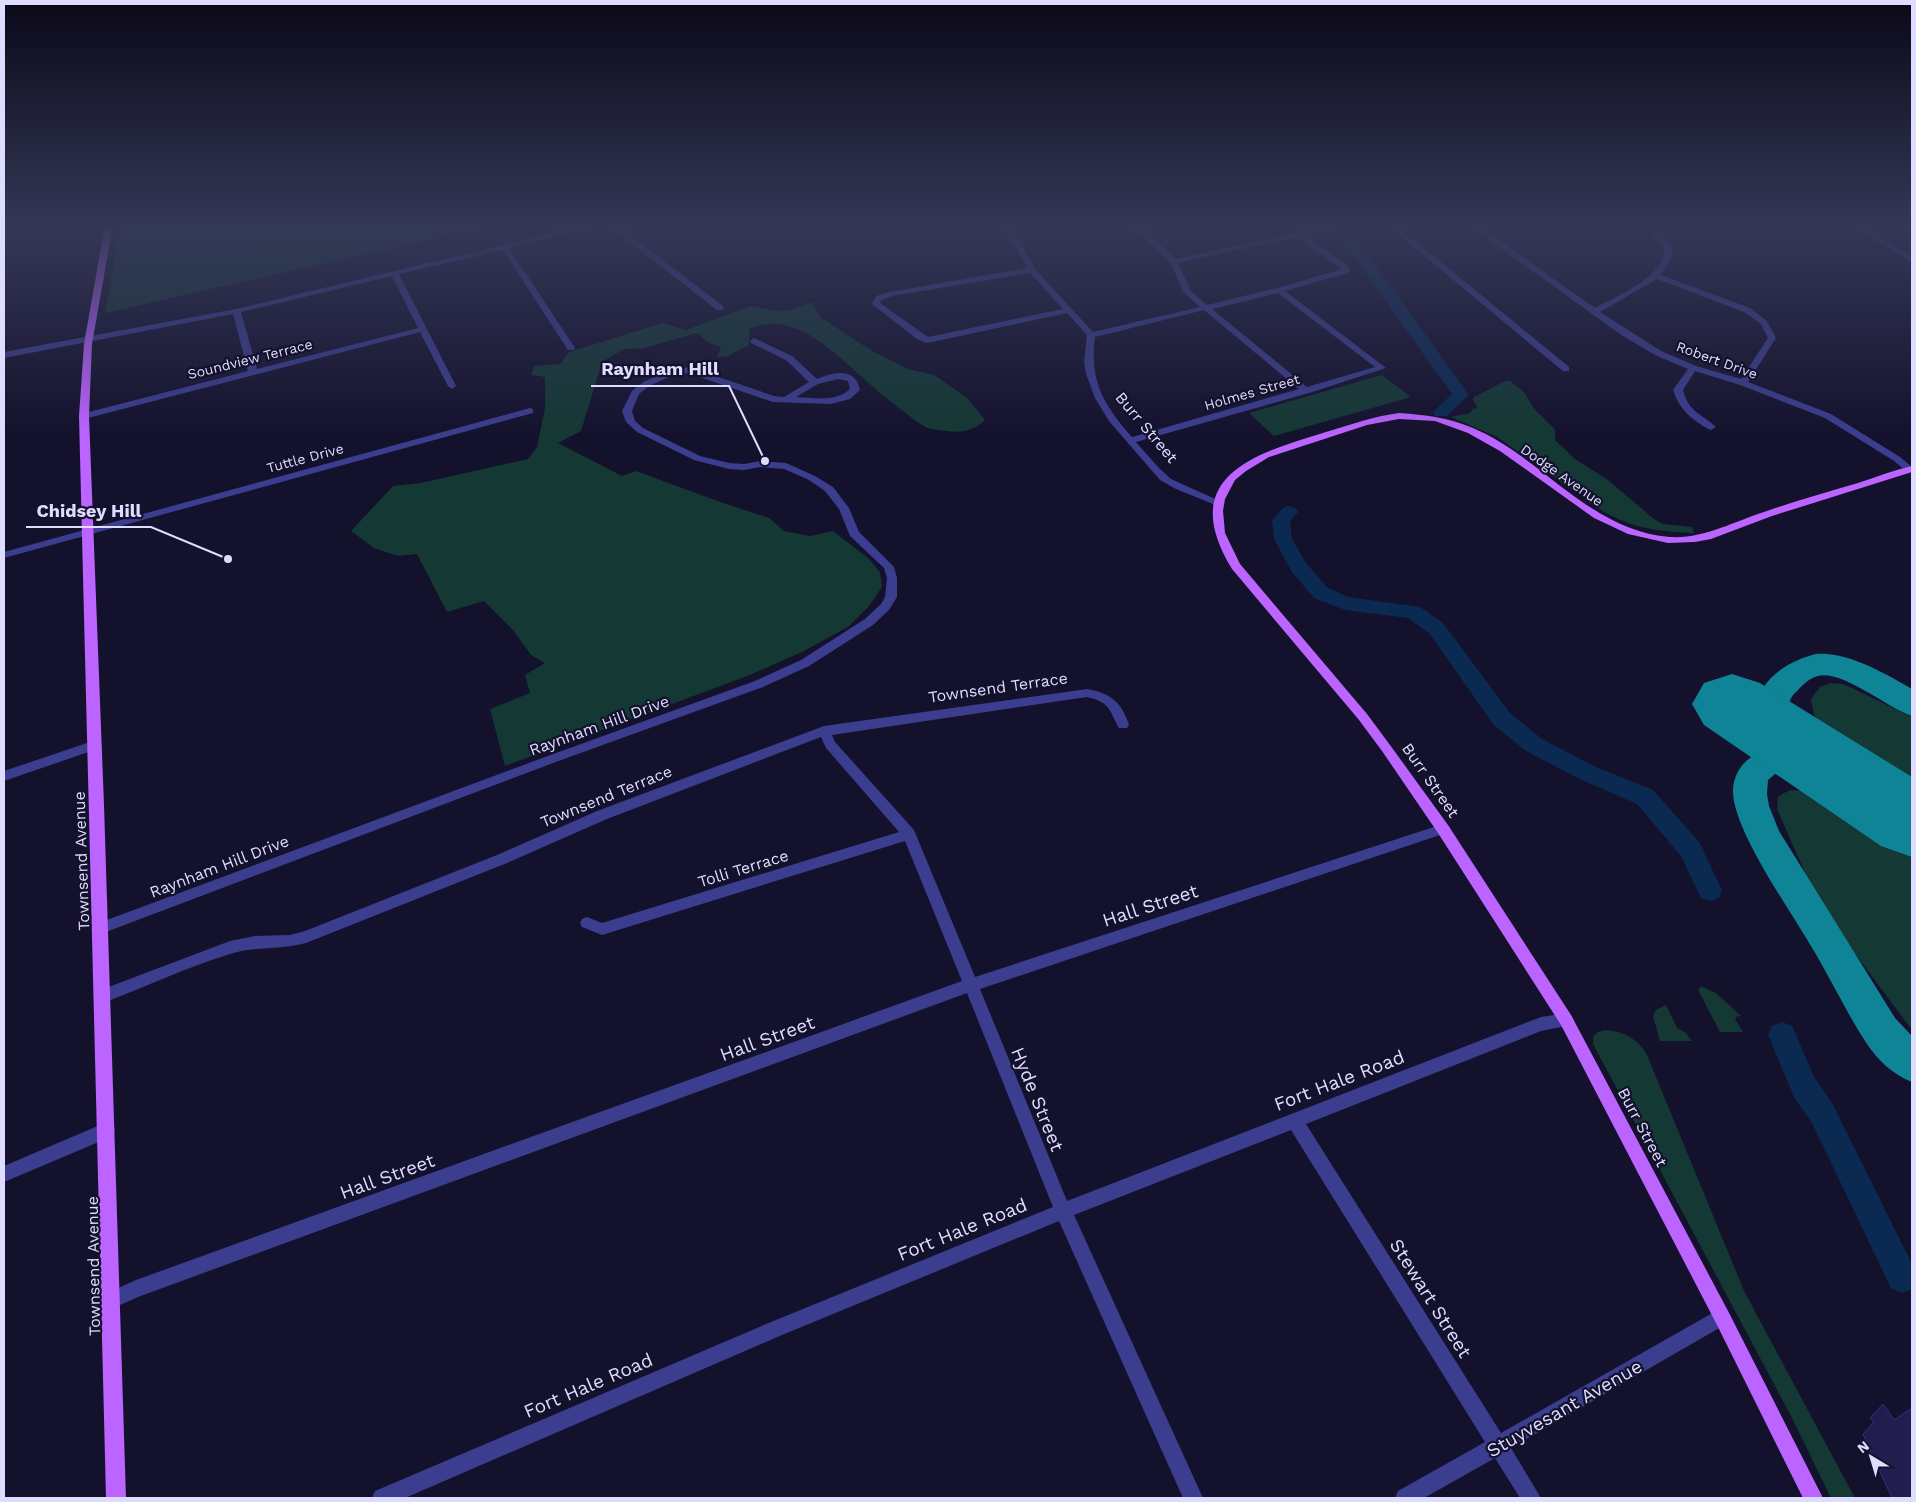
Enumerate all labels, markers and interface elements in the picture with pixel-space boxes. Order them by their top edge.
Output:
street label: Soundview Terrace [186,336,314,382]
street label: Robert Drive [1674,338,1760,382]
callout: Raynham Hill [591,353,729,386]
text: Raynham Hill [601,358,719,379]
street label: Holmes Street [1202,371,1302,413]
street label: Burr Street [1111,388,1182,467]
street label: Tuttle Drive [265,440,345,476]
street label: Dodge Avenue [1518,441,1606,509]
callout: Chidsey Hill [26,494,151,527]
text: Chidsey Hill [37,500,142,521]
street label: Townsend Terrace [927,668,1069,707]
street label: Raynham Hill Drive [527,691,672,760]
street label: Burr Street [1398,739,1463,821]
street label: Townsend Terrace [538,761,675,832]
street label: Townsend Avenue [70,791,93,931]
street label: Raynham Hill Drive [147,831,291,902]
street label: Tolli Terrace [696,846,791,891]
street label: Hall Street [1099,879,1201,932]
street label: Hall Street [717,1011,818,1066]
street label: Hyde Street [1006,1044,1069,1155]
street label: Fort Hale Road [1271,1045,1408,1116]
street label: Burr Street [1614,1085,1671,1170]
street label: Hall Street [337,1149,438,1204]
street label: Fort Hale Road [894,1193,1030,1266]
street label: Townsend Avenue [83,1196,104,1336]
street label: Stewart Street [1385,1234,1476,1362]
street label: Fort Hale Road [520,1348,656,1423]
street label: Stuyvesant Avenue [1482,1355,1646,1462]
north arrow [1846,1432,1896,1482]
text: N [1854,1437,1872,1456]

